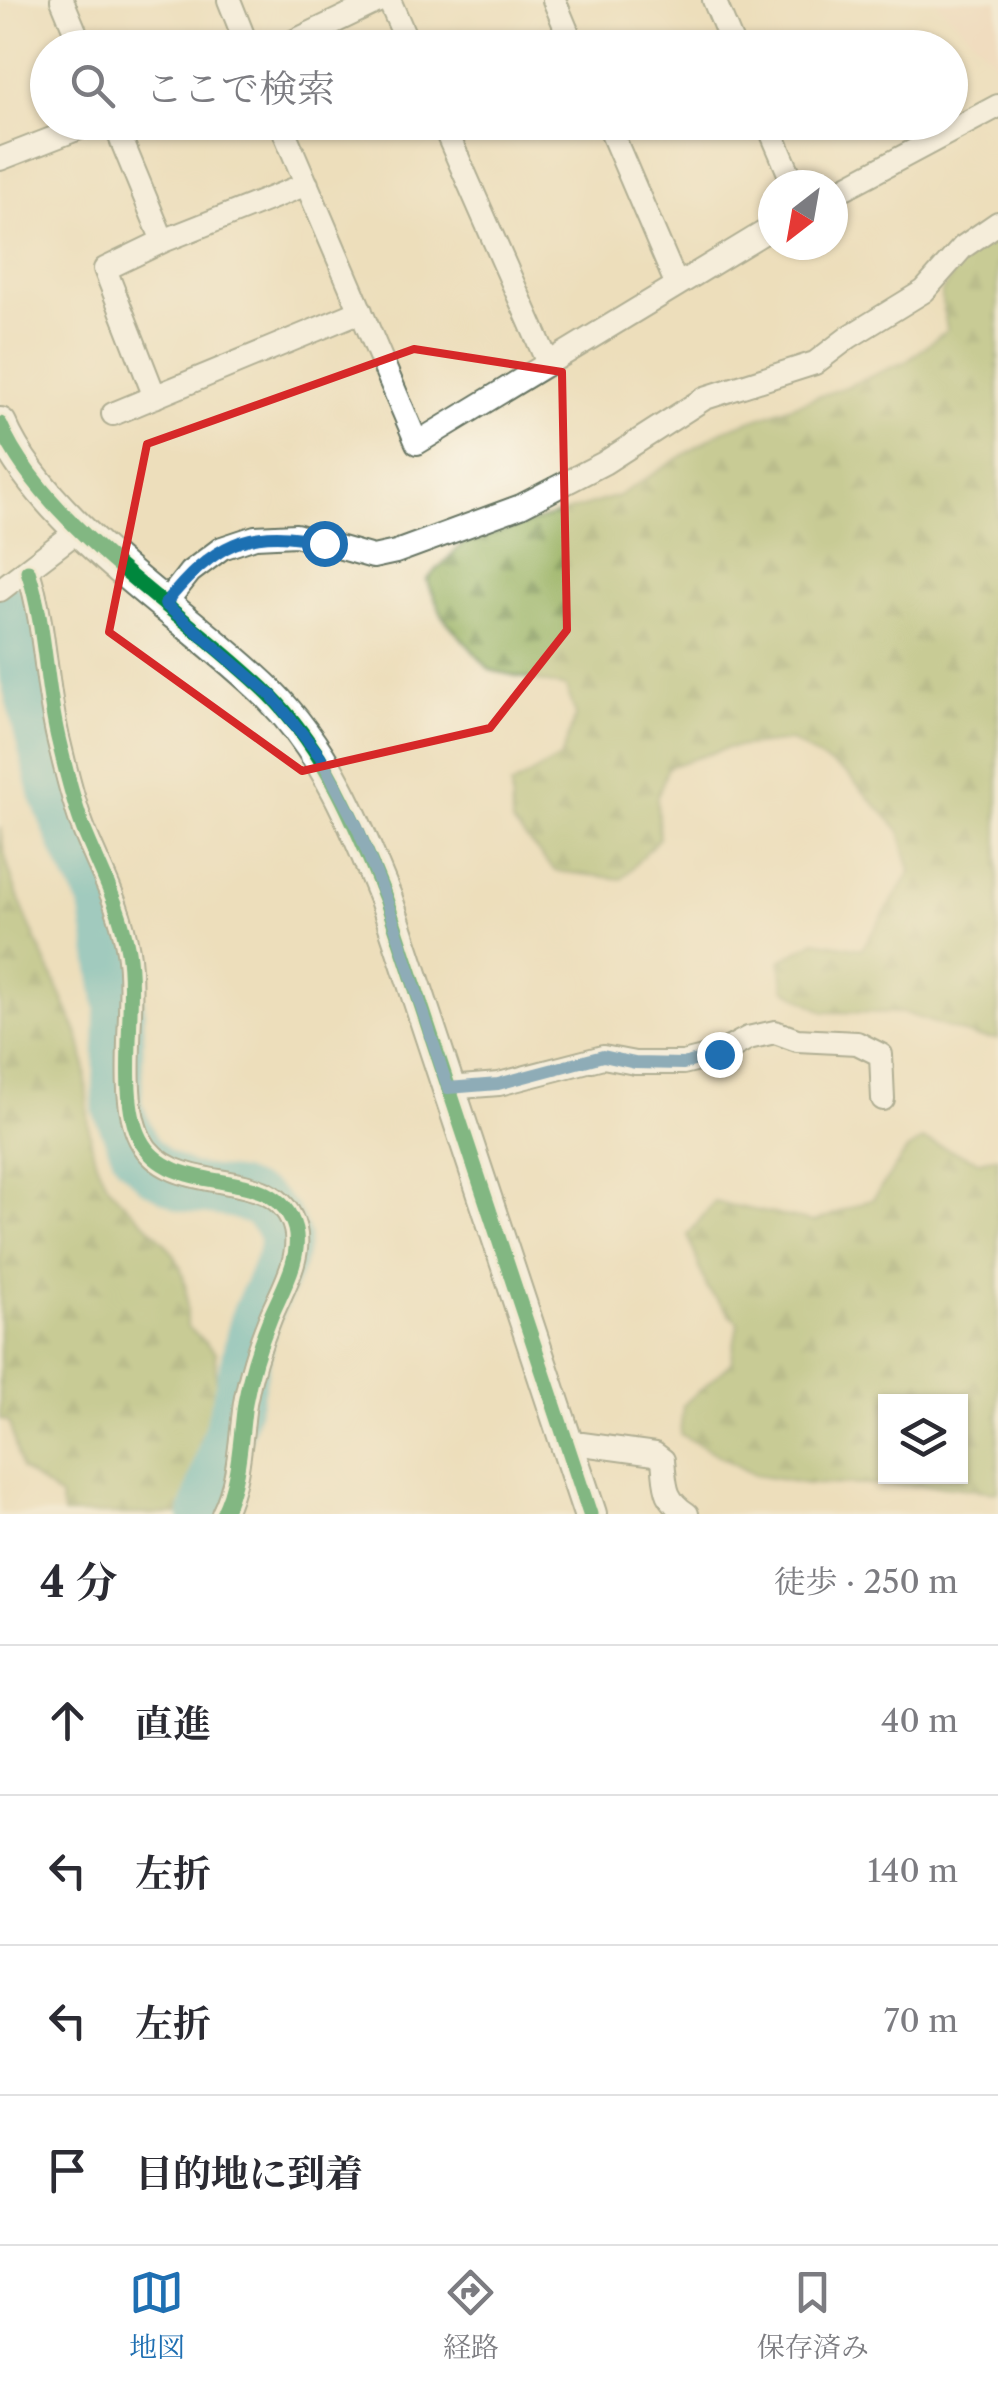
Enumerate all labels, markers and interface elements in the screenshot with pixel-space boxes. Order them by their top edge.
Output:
search box [30,30,968,140]
icon: search [65,58,120,113]
text: ここで検索 [145,65,335,112]
north arrow [758,170,848,260]
route start [302,521,348,567]
route end [697,1032,743,1078]
map controls [878,1394,968,1484]
button: layers [878,1394,968,1484]
text: 4 分 [40,1556,117,1608]
text: 徒歩 · 250 m [774,1562,958,1601]
icon: ahead [40,1693,95,1748]
text: 直進 [135,1700,211,1747]
text: 40 m [881,1701,958,1740]
icon: left [40,1843,95,1898]
text: 左折 [135,1850,211,1897]
text: 140 m [867,1851,958,1890]
icon: left [40,1993,95,2048]
text: 左折 [135,2000,211,2047]
text: 70 m [884,2001,958,2040]
icon: arrive [40,2143,95,2198]
text: 目的地に到着 [135,2150,363,2197]
tab: 地図 [129,2265,185,2365]
tab: 経路 [443,2265,499,2365]
tab: 保存済み [757,2265,869,2365]

